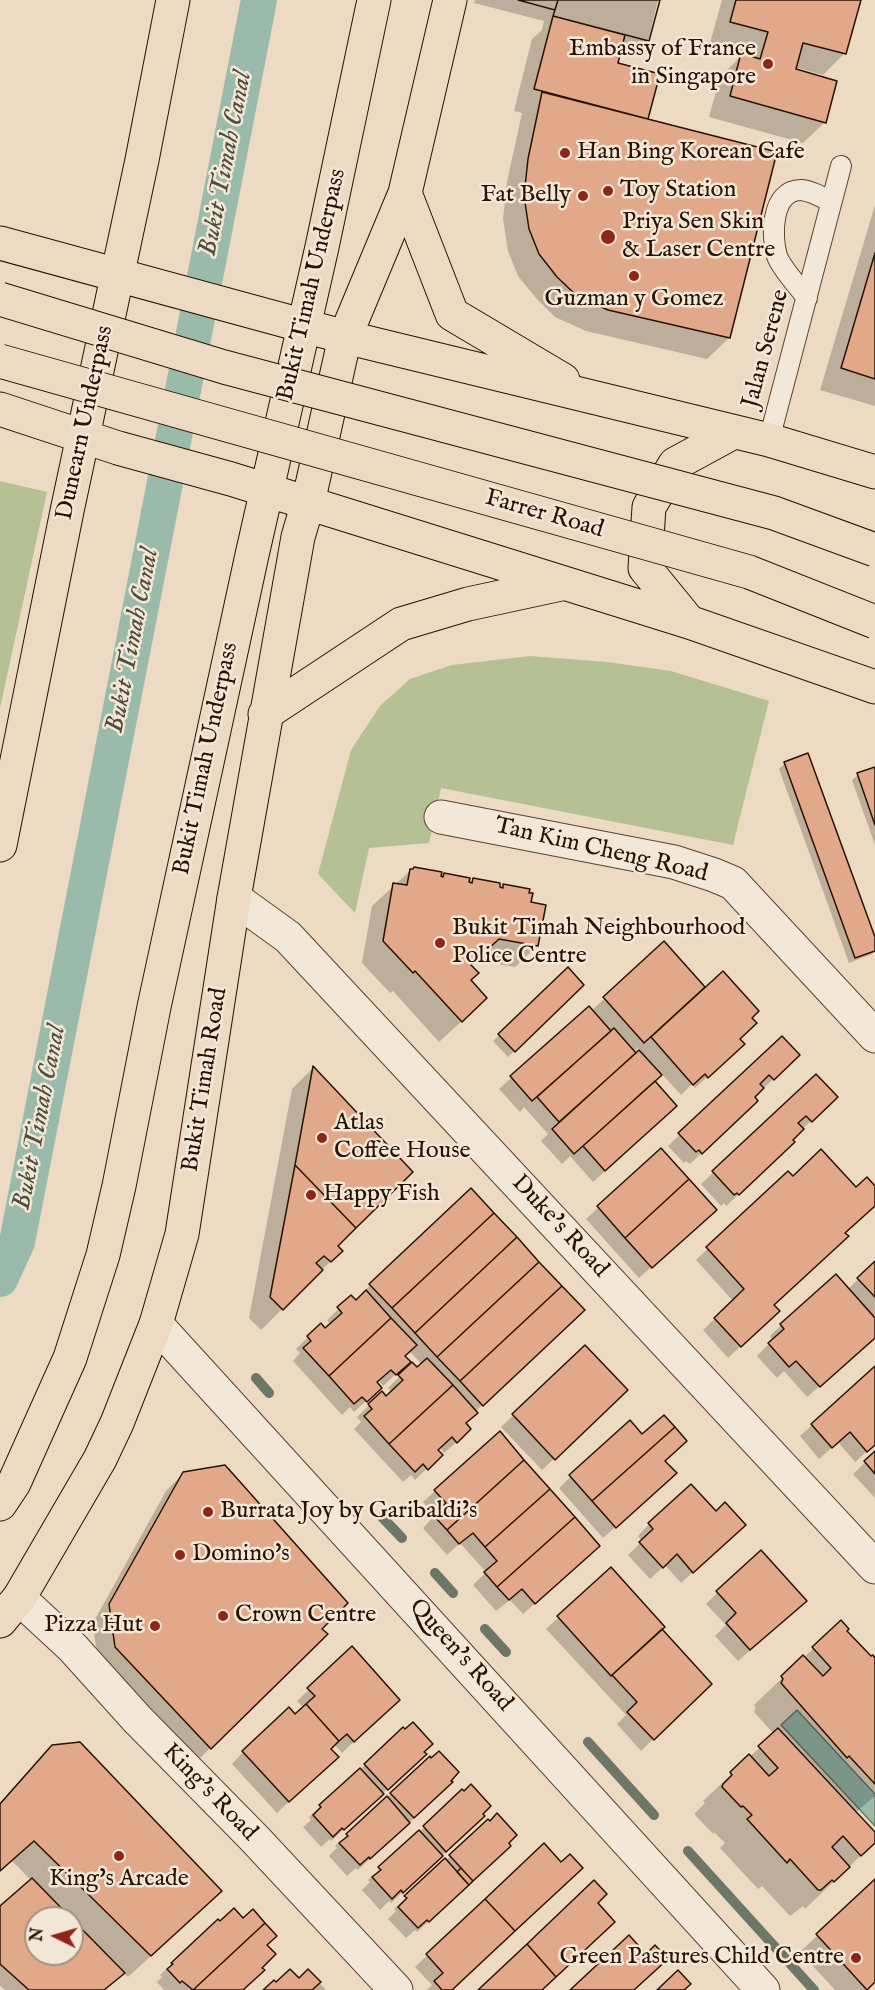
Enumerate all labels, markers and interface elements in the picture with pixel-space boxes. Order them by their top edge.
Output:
place label: Embassy of France in Singapore [569,36,756,92]
marker: Embassy of France in Singapore [761,57,775,71]
water label: Bukit Timah Canal [194,69,260,259]
place label: Han Bing Korean Cafe [577,139,805,167]
marker: Han Bing Korean Cafe [558,146,572,160]
street label: Bukit Timah Underpass [272,166,354,404]
place label: Toy Station [620,177,736,205]
place label: Fat Belly [481,182,571,210]
marker: Toy Station [601,184,615,198]
marker: Fat Belly [576,189,590,203]
place label: Priya Sen Skin & Laser Centre [622,209,775,265]
marker: Priya Sen Skin & Laser Centre [599,228,617,246]
marker: Guzman y Gomez [627,269,641,283]
place label: Guzman y Gomez [544,286,724,314]
street label: Jalan Serene [737,287,797,411]
street label: Dunearn Underpass [51,323,121,523]
street label: Farrer Road [481,484,607,546]
water label: Bukit Timah Canal [101,546,167,736]
street label: Bukit Timah Underpass [168,640,246,878]
street label: Tan Kim Cheng Road [492,812,710,890]
place label: Bukit Timah Neighbourhood Police Centre [452,915,745,971]
marker: Bukit Timah Neighbourhood Police Centre [433,936,447,950]
street label: Bukit Timah Road [177,986,235,1174]
water label: Bukit Timah Canal [8,1023,74,1213]
place label: Atlas Coffee House [334,1110,471,1166]
marker: Atlas Coffee House [315,1131,329,1145]
street label: Duke's Road [504,1170,614,1284]
place label: Happy Fish [323,1181,440,1209]
marker: Happy Fish [304,1188,318,1202]
place label: Burrata Joy by Garibaldi’s [220,1498,477,1526]
marker: Burrata Joy by Garibaldi’s [201,1505,215,1519]
place label: Domino's [192,1541,290,1569]
marker: Domino's [173,1548,187,1562]
street label: Queen's Road [402,1594,518,1718]
place label: Crown Centre [235,1602,376,1630]
marker: Crown Centre [216,1609,230,1623]
place label: Pizza Hut [44,1612,143,1640]
marker: Pizza Hut [148,1619,162,1633]
street label: King's Road [155,1738,263,1848]
marker: King's Arcade [112,1849,126,1863]
place label: King's Arcade [49,1866,189,1894]
north arrow [24,1906,84,1966]
text: N [27,1927,49,1942]
place label: Green Pastures Child Centre [560,1944,844,1972]
marker: Green Pastures Child Centre [849,1951,863,1965]

